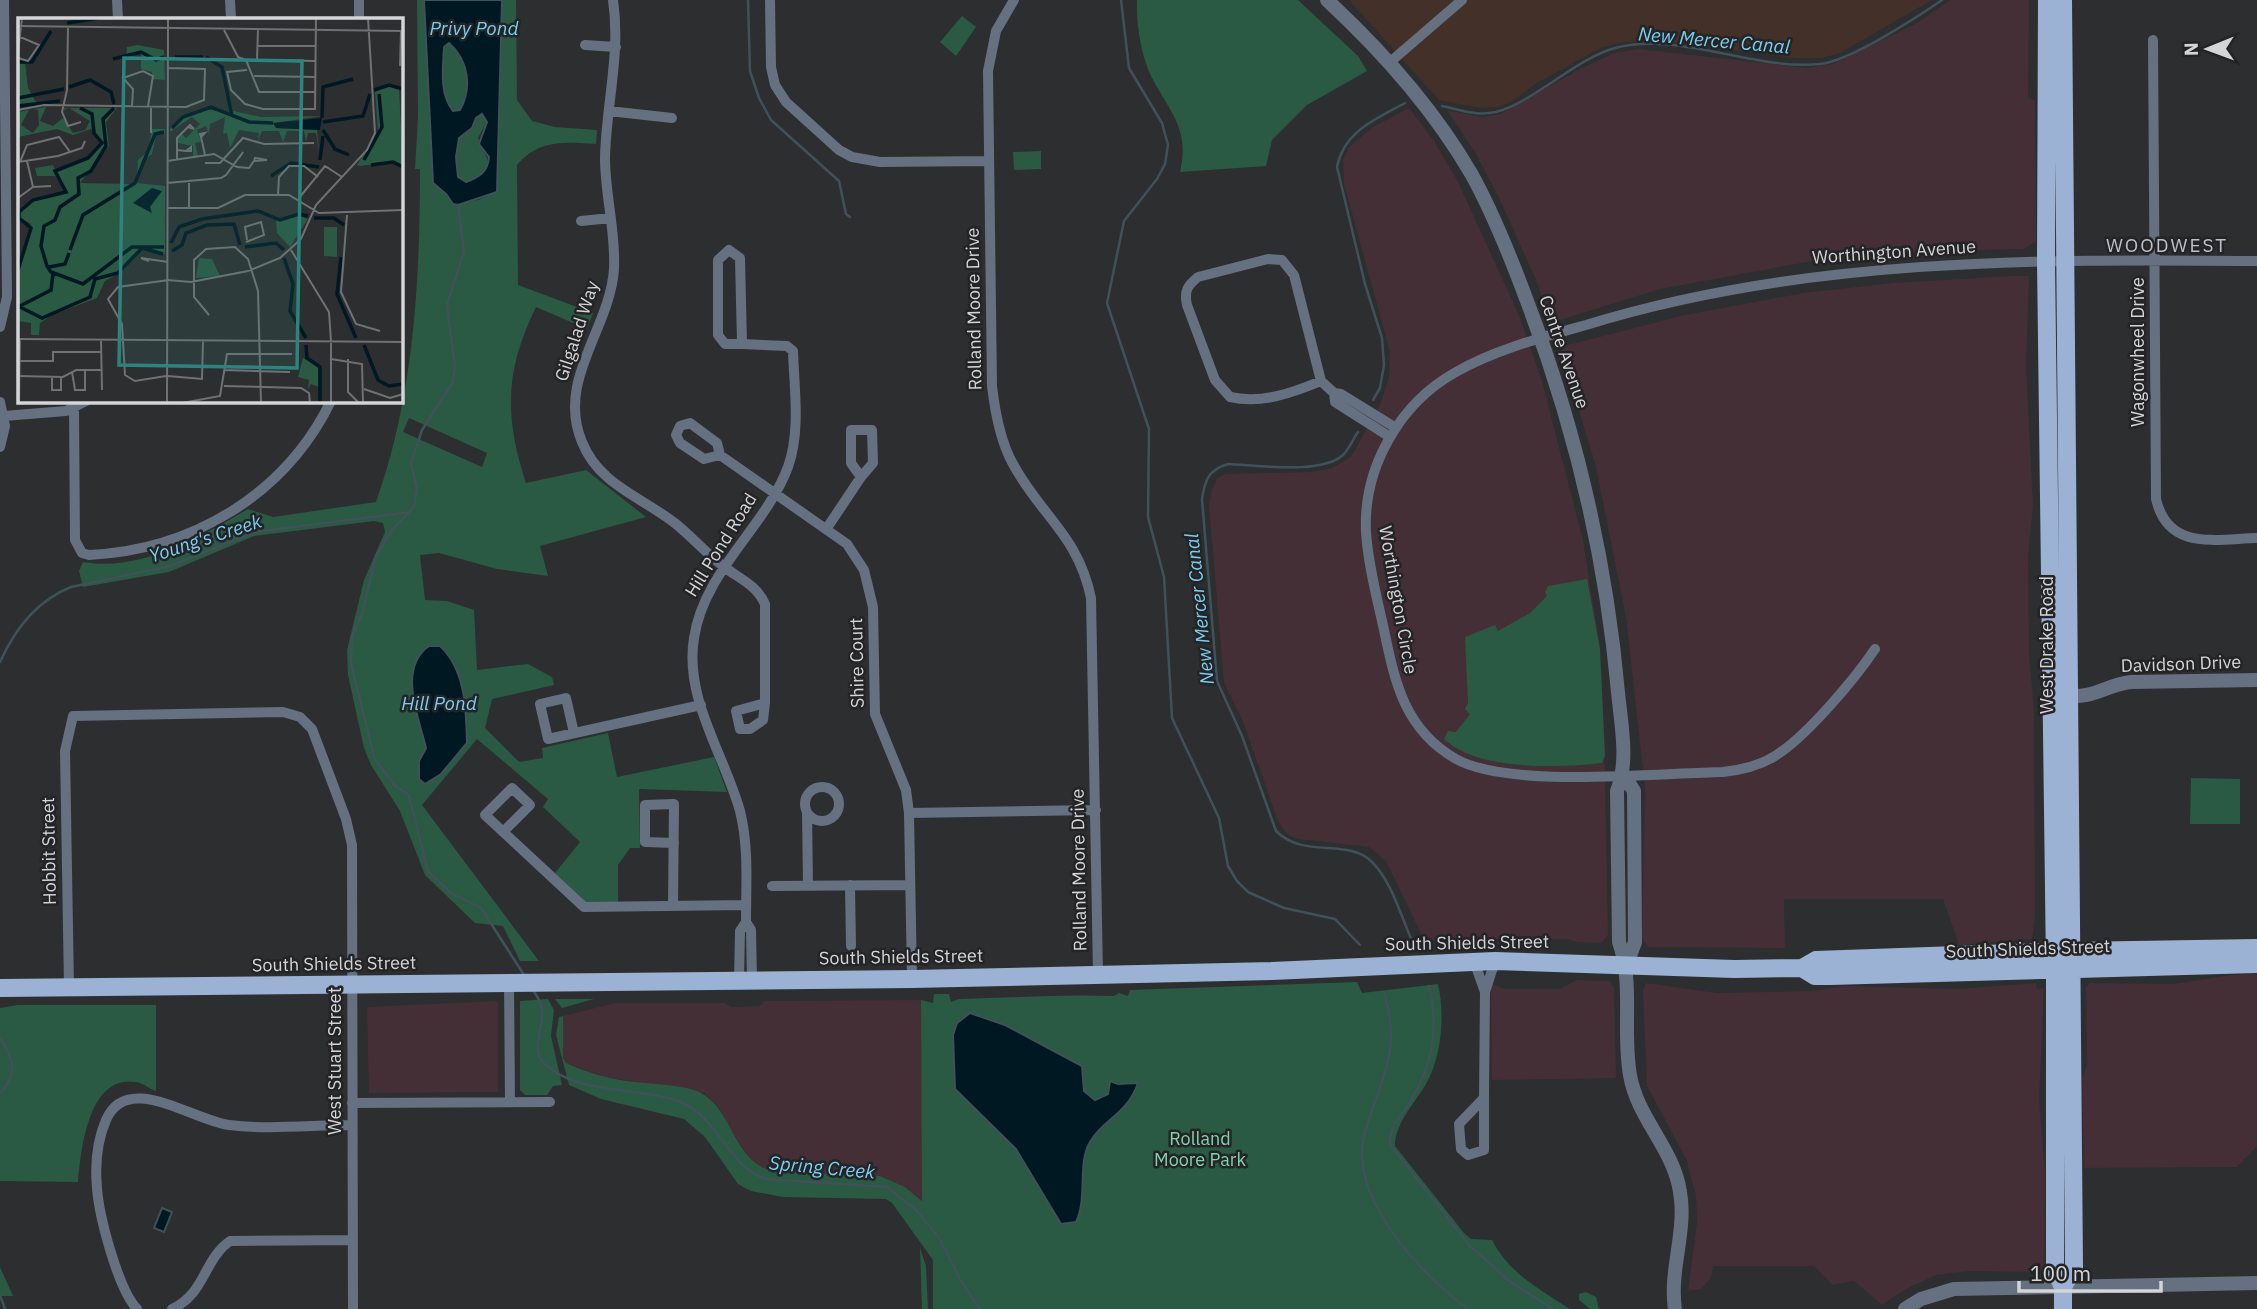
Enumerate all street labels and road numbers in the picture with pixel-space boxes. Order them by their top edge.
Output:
street label: Rolland Moore Drive [961,227,986,391]
street label: Worthington Avenue [1811,234,1977,269]
street label: Wagonwheel Drive [2126,277,2149,427]
street label: Gilgalad Way [549,278,604,384]
street label: Centre Avenue [1534,292,1595,412]
street label: Hill Pond Road [680,489,762,601]
street label: Worthington Circle [1374,524,1423,676]
street label: West Drake Road [2035,576,2058,714]
street label: Shire Court [844,618,869,708]
street label: Davidson Drive [2120,650,2242,677]
street label: Rolland Moore Drive [1066,788,1091,952]
street label: Hobbit Street [36,797,61,905]
street label: South Shields Street [1385,930,1549,955]
street label: South Shields Street [1945,934,2111,963]
street label: South Shields Street [819,944,983,969]
street label: South Shields Street [252,951,416,976]
street label: West Stuart Street [323,987,346,1135]

